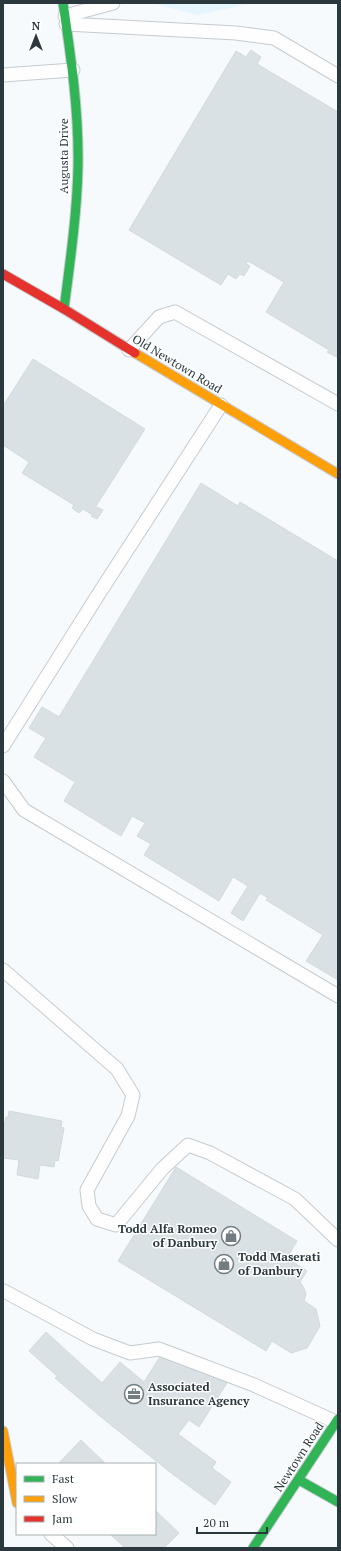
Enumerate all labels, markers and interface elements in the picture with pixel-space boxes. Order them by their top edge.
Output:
north arrow [16,16,56,56]
text: N [32,19,41,33]
street label: Augusta Drive [56,118,71,194]
street label: Old Newtown Road [130,331,225,396]
place label: Todd Alfa Romeo of Danbury [118,1221,218,1250]
shop icon: Todd Alfa Romeo of Danbury [220,1225,242,1247]
place label: Todd Maserati of Danbury [238,1249,320,1278]
shop icon: Todd Maserati of Danbury [213,1253,235,1275]
place label: Associated Insurance Agency [148,1379,250,1408]
office icon: Associated Insurance Agency [123,1383,145,1405]
street label: Newtown Road [270,1419,327,1494]
legend [16,1463,156,1535]
text: Fast [52,1471,75,1486]
text: Slow [52,1491,78,1506]
scale bar [197,1509,267,1535]
text: Jam [52,1511,73,1526]
text: 20 m [203,1515,230,1530]

